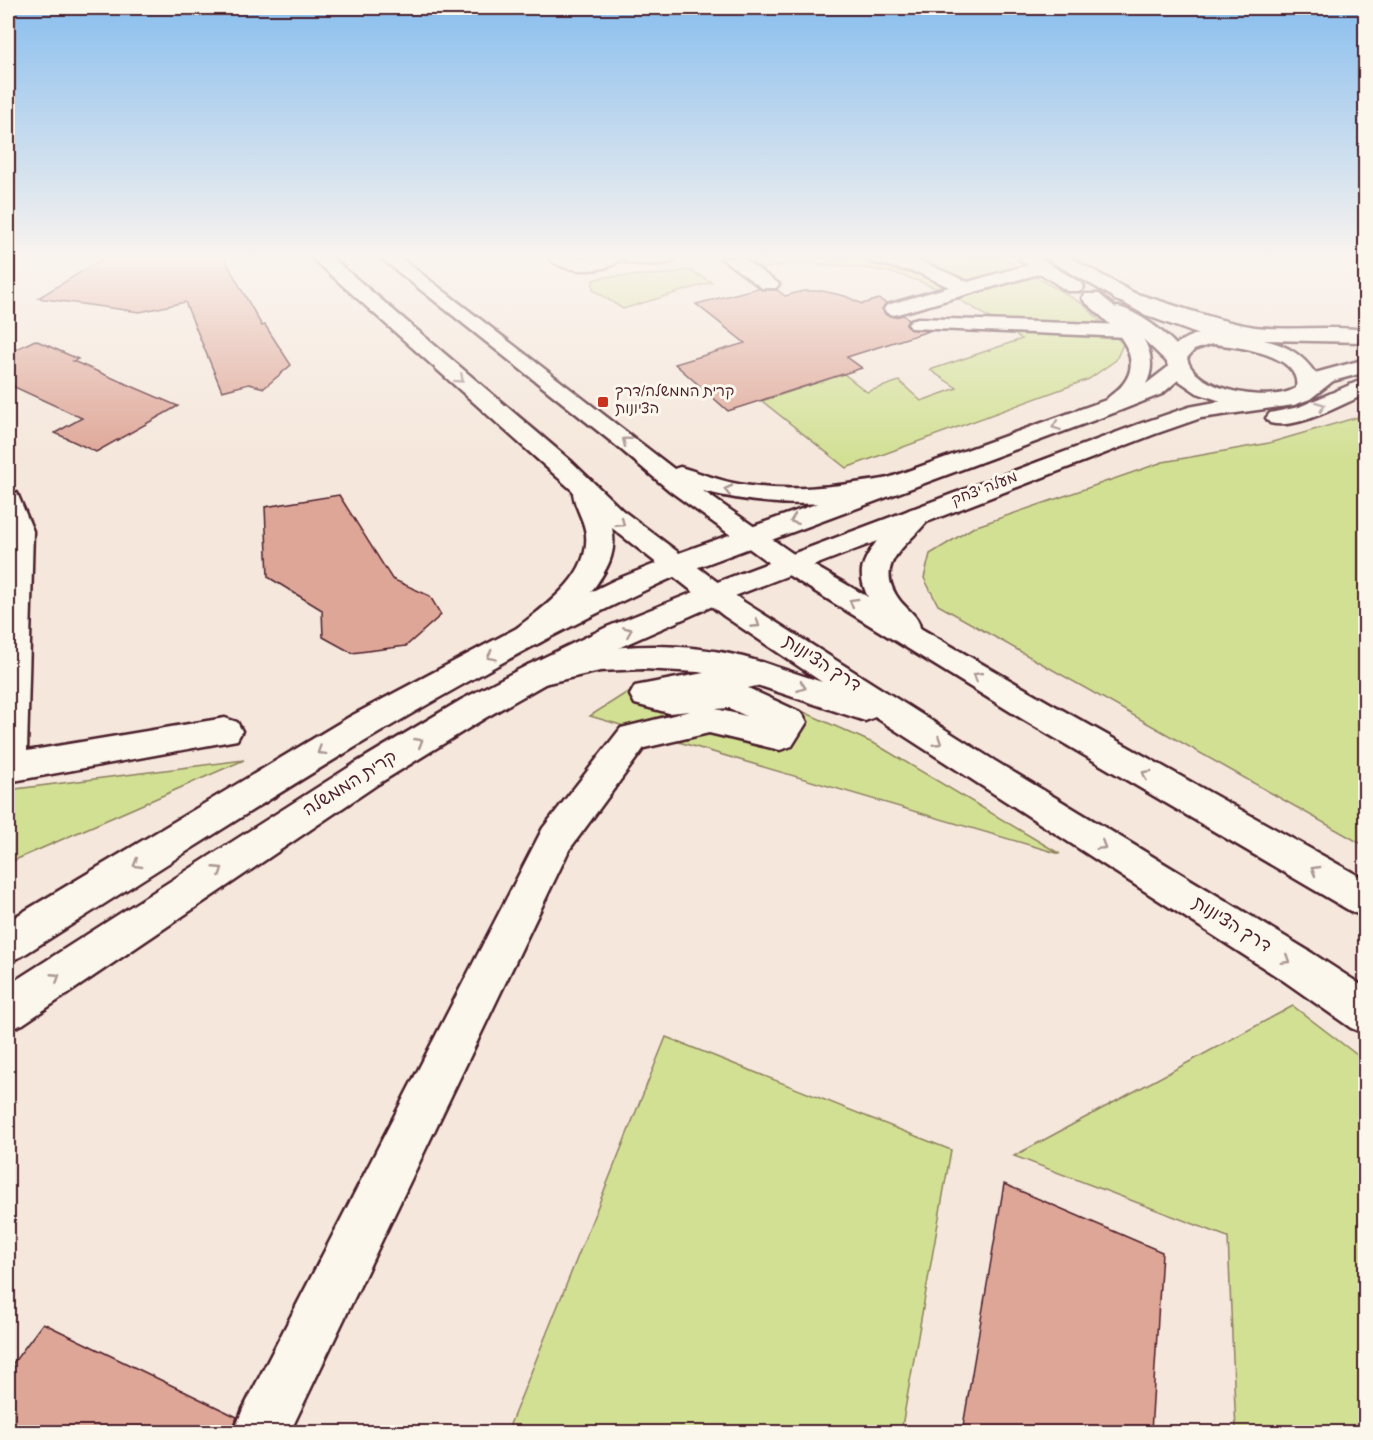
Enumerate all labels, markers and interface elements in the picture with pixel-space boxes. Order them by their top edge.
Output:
one-way arrow [453,372,464,383]
place label: קרית הממשלה/דרך הציונות [615,382,734,421]
marker: קרית הממשלה/דרך הציונות [596,395,610,409]
one-way arrow [1315,401,1326,413]
one-way arrow [1051,418,1062,431]
one-way arrow [622,437,633,448]
street label: מעלה יצחק [949,467,1021,513]
one-way arrow [723,484,733,497]
one-way arrow [789,513,800,526]
one-way arrow [615,515,626,526]
one-way arrow [849,598,859,609]
one-way arrow [750,616,761,627]
one-way arrow [622,626,633,638]
street label: דרך הציונות [777,630,865,700]
one-way arrow [486,648,497,660]
one-way arrow [973,671,983,683]
one-way arrow [796,680,807,693]
one-way arrow [931,734,942,745]
one-way arrow [413,738,423,750]
one-way arrow [317,744,327,756]
street label: קרית הממשלה [299,746,403,824]
one-way arrow [1142,769,1152,781]
one-way arrow [1096,838,1107,849]
one-way arrow [133,857,143,869]
one-way arrow [213,866,224,877]
one-way arrow [1311,866,1321,878]
street label: דרך הציונות [1187,892,1275,960]
one-way arrow [1280,952,1290,964]
one-way arrow [50,972,60,984]

